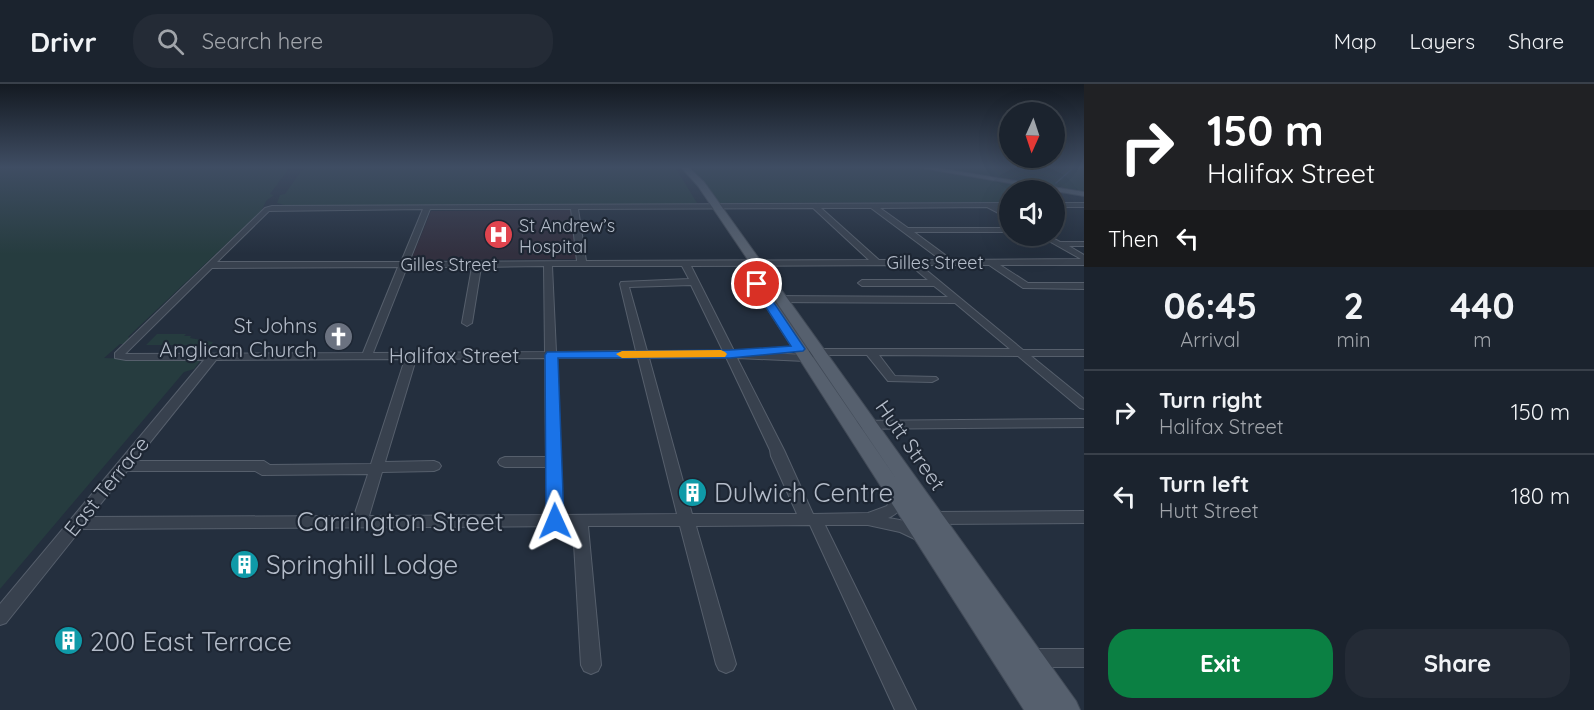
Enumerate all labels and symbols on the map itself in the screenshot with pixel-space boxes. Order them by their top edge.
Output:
north arrow [999,102,1065,168]
place label: St Andrew’s Hospital [519,214,615,258]
hospital icon: St Andrew’s Hospital [482,219,514,251]
street label: Gilles Street [886,251,984,274]
street label: Gilles Street [400,253,498,276]
pin [731,258,782,309]
place label: St Johns Anglican Church [159,312,317,362]
church icon: St Johns Anglican Church [322,321,354,353]
street label: Halifax Street [389,342,519,368]
street label: Hutt Street [870,395,952,495]
street label: East Terrace [58,431,154,541]
building icon: Dulwich Centre [677,476,709,508]
place label: Dulwich Centre [714,476,893,509]
position arrow [523,489,587,553]
street label: Carrington Street [296,505,504,538]
building icon: Springhill Lodge [229,548,261,580]
place label: Springhill Lodge [266,548,458,581]
building icon: 200 East Terrace [53,625,85,657]
place label: 200 East Terrace [90,625,292,658]

